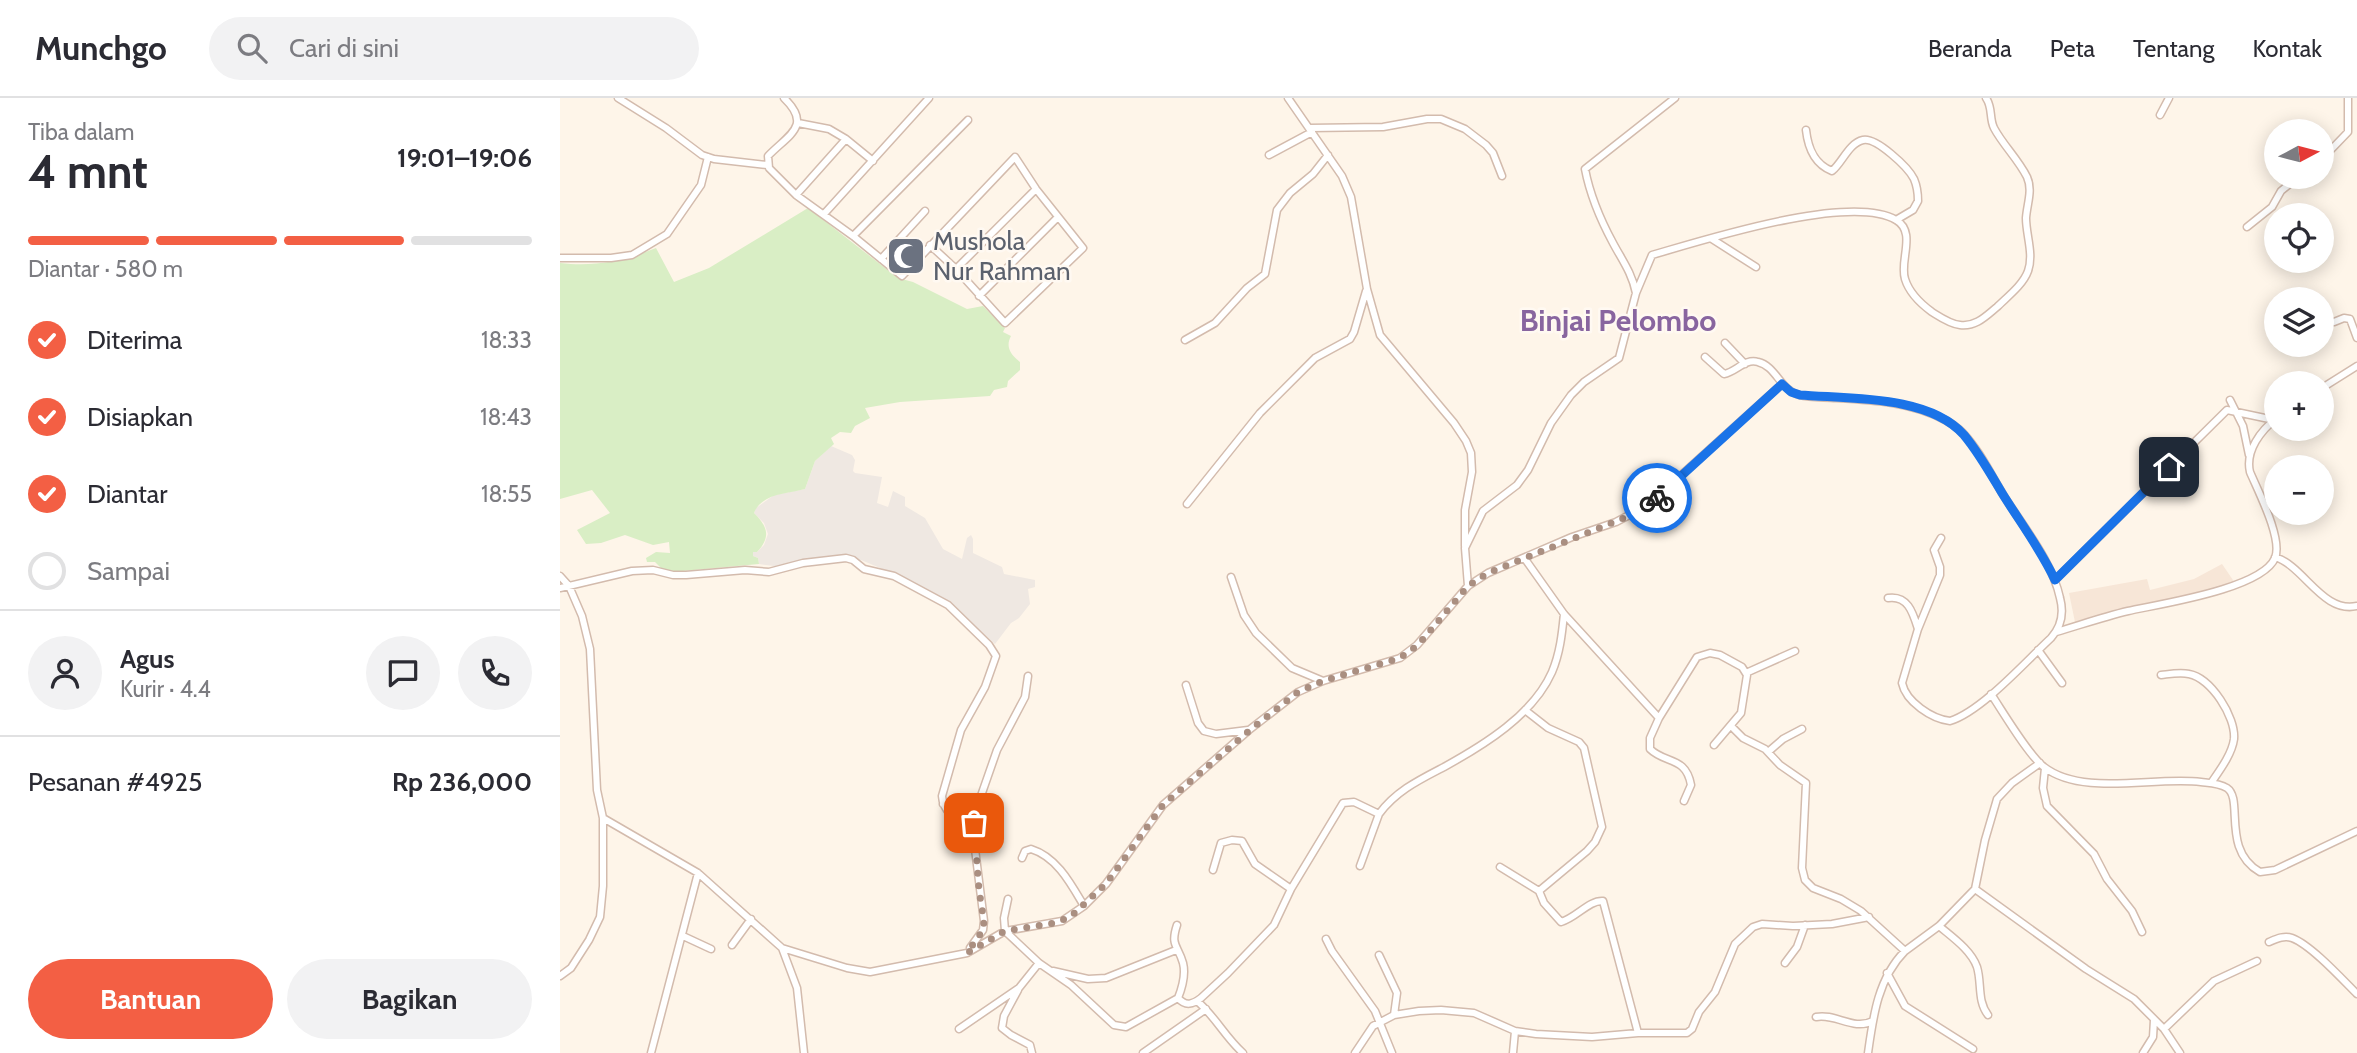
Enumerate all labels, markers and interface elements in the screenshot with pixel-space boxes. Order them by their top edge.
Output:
search box [209,17,699,80]
text: Munchgo [35,28,167,68]
icon: search [233,29,271,67]
text: Cari di sini [289,32,399,64]
text: Beranda [1928,34,2012,63]
text: Peta [2050,34,2095,63]
text: Tentang [2133,34,2214,63]
text: Kontak [2252,34,2322,63]
text: Tiba dalam [28,118,134,146]
north arrow [2264,119,2334,189]
map controls [2264,119,2334,525]
text: 19:01–19:06 [397,142,532,174]
text: 4 mnt [28,144,148,200]
button: locate [2264,203,2334,273]
place label: Mushola Nur Rahman [933,225,1071,287]
mosque icon: Mushola Nur Rahman [885,235,927,277]
text: Diantar · 580 m [28,255,183,283]
button: layers [2264,287,2334,357]
district label: Binjai Pelombo [1520,302,1716,339]
icon: check [28,321,66,359]
text: Diterima [87,324,182,356]
text: 18:33 [481,326,532,354]
button: + [2264,371,2334,441]
icon: check [28,398,66,436]
text: Disiapkan [87,401,193,433]
text: 18:43 [480,403,532,431]
pin [2139,437,2199,497]
icon: home [2150,448,2188,486]
button: − [2264,455,2334,525]
courier [1622,463,1692,533]
icon: check [28,475,66,513]
text: Diantar [87,478,168,510]
icon: bike [1638,479,1676,517]
text: 18:55 [481,480,532,508]
text: Sampai [87,555,170,587]
button: person [28,636,102,710]
button: chat [366,636,440,710]
button: phone [458,636,532,710]
text: Agus [120,643,174,675]
text: Kurir · 4.4 [120,675,211,703]
text: Pesanan #4925 [28,766,202,798]
text: Rp 236,000 [392,766,532,798]
pin [944,793,1004,853]
icon: bag [955,804,993,842]
button: Bantuan [28,959,273,1039]
button: Bagikan [287,959,532,1039]

